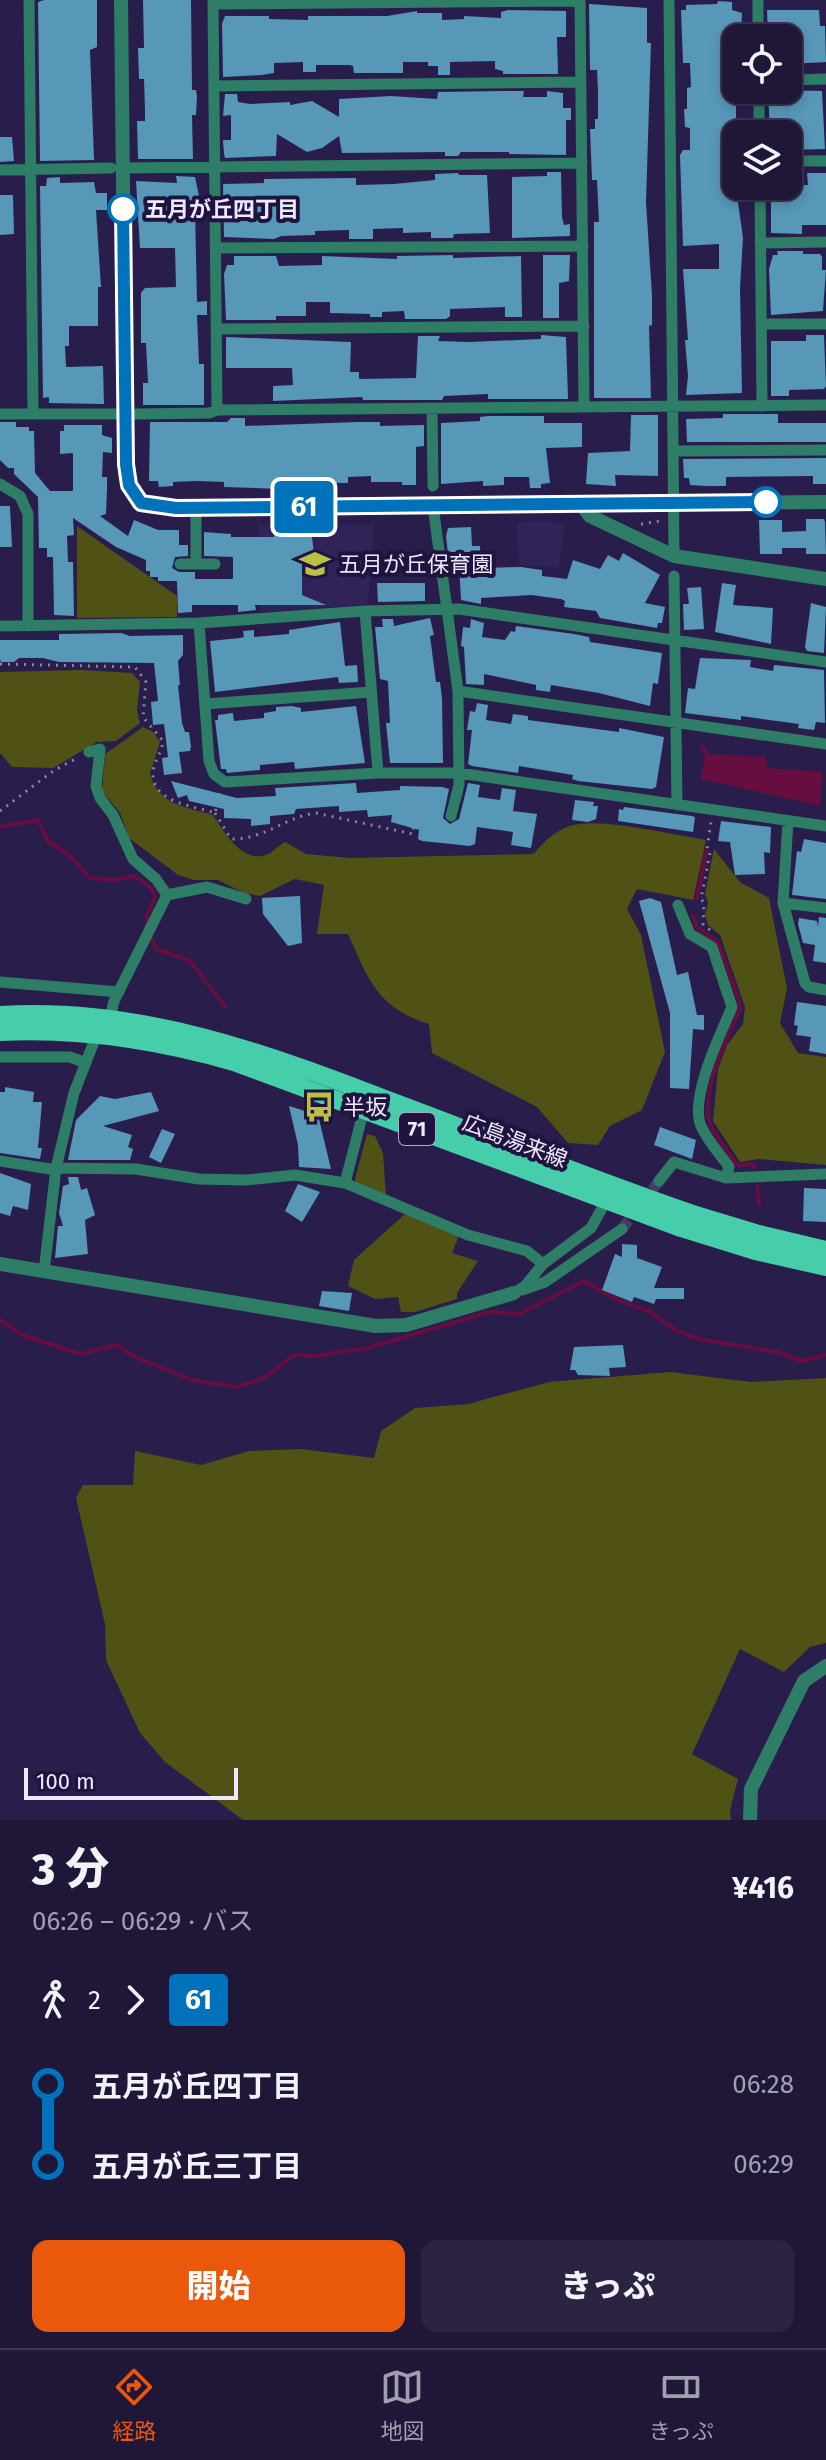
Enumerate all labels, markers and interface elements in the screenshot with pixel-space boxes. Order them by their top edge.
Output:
map controls [722,24,802,200]
button: locate [722,24,802,104]
button: layers [722,120,802,200]
marker: 五月が丘四丁目 [108,194,138,224]
place label: 五月が丘四丁目 [145,196,299,223]
line badge: 61 [268,481,340,533]
unlabelled marker [751,487,781,517]
text: 61 [290,490,318,523]
school or university icon: 五月が丘保育園 [298,547,332,581]
place label: 五月が丘保育園 [339,551,493,578]
bus stop icon: 半坂 [302,1090,336,1124]
place label: 半坂 [343,1094,387,1121]
street label: 広島湯来線 [459,1109,571,1173]
road number: 71 [399,1113,435,1145]
scale bar [24,1764,238,1800]
text: 100 m [36,1768,95,1795]
text: 3 分 [32,1843,109,1896]
text: ¥416 [732,1870,794,1906]
text: 06:26 – 06:29 · バス [32,1906,254,1937]
icon: walk [32,1978,76,2022]
icon: forward [113,1978,157,2022]
text: 61 [185,1983,212,2016]
text: 2 [88,1985,101,2016]
text: 五月が丘四丁目 [92,2069,302,2105]
text: 06:28 [732,2069,794,2100]
text: 五月が丘三丁目 [92,2149,302,2185]
text: 06:29 [733,2149,794,2180]
button: 開始 [32,2240,405,2332]
button: きっぷ [421,2240,794,2332]
tab: 経路 [112,2365,156,2445]
tab: 地図 [380,2365,424,2445]
tab: きっぷ [649,2365,714,2445]

